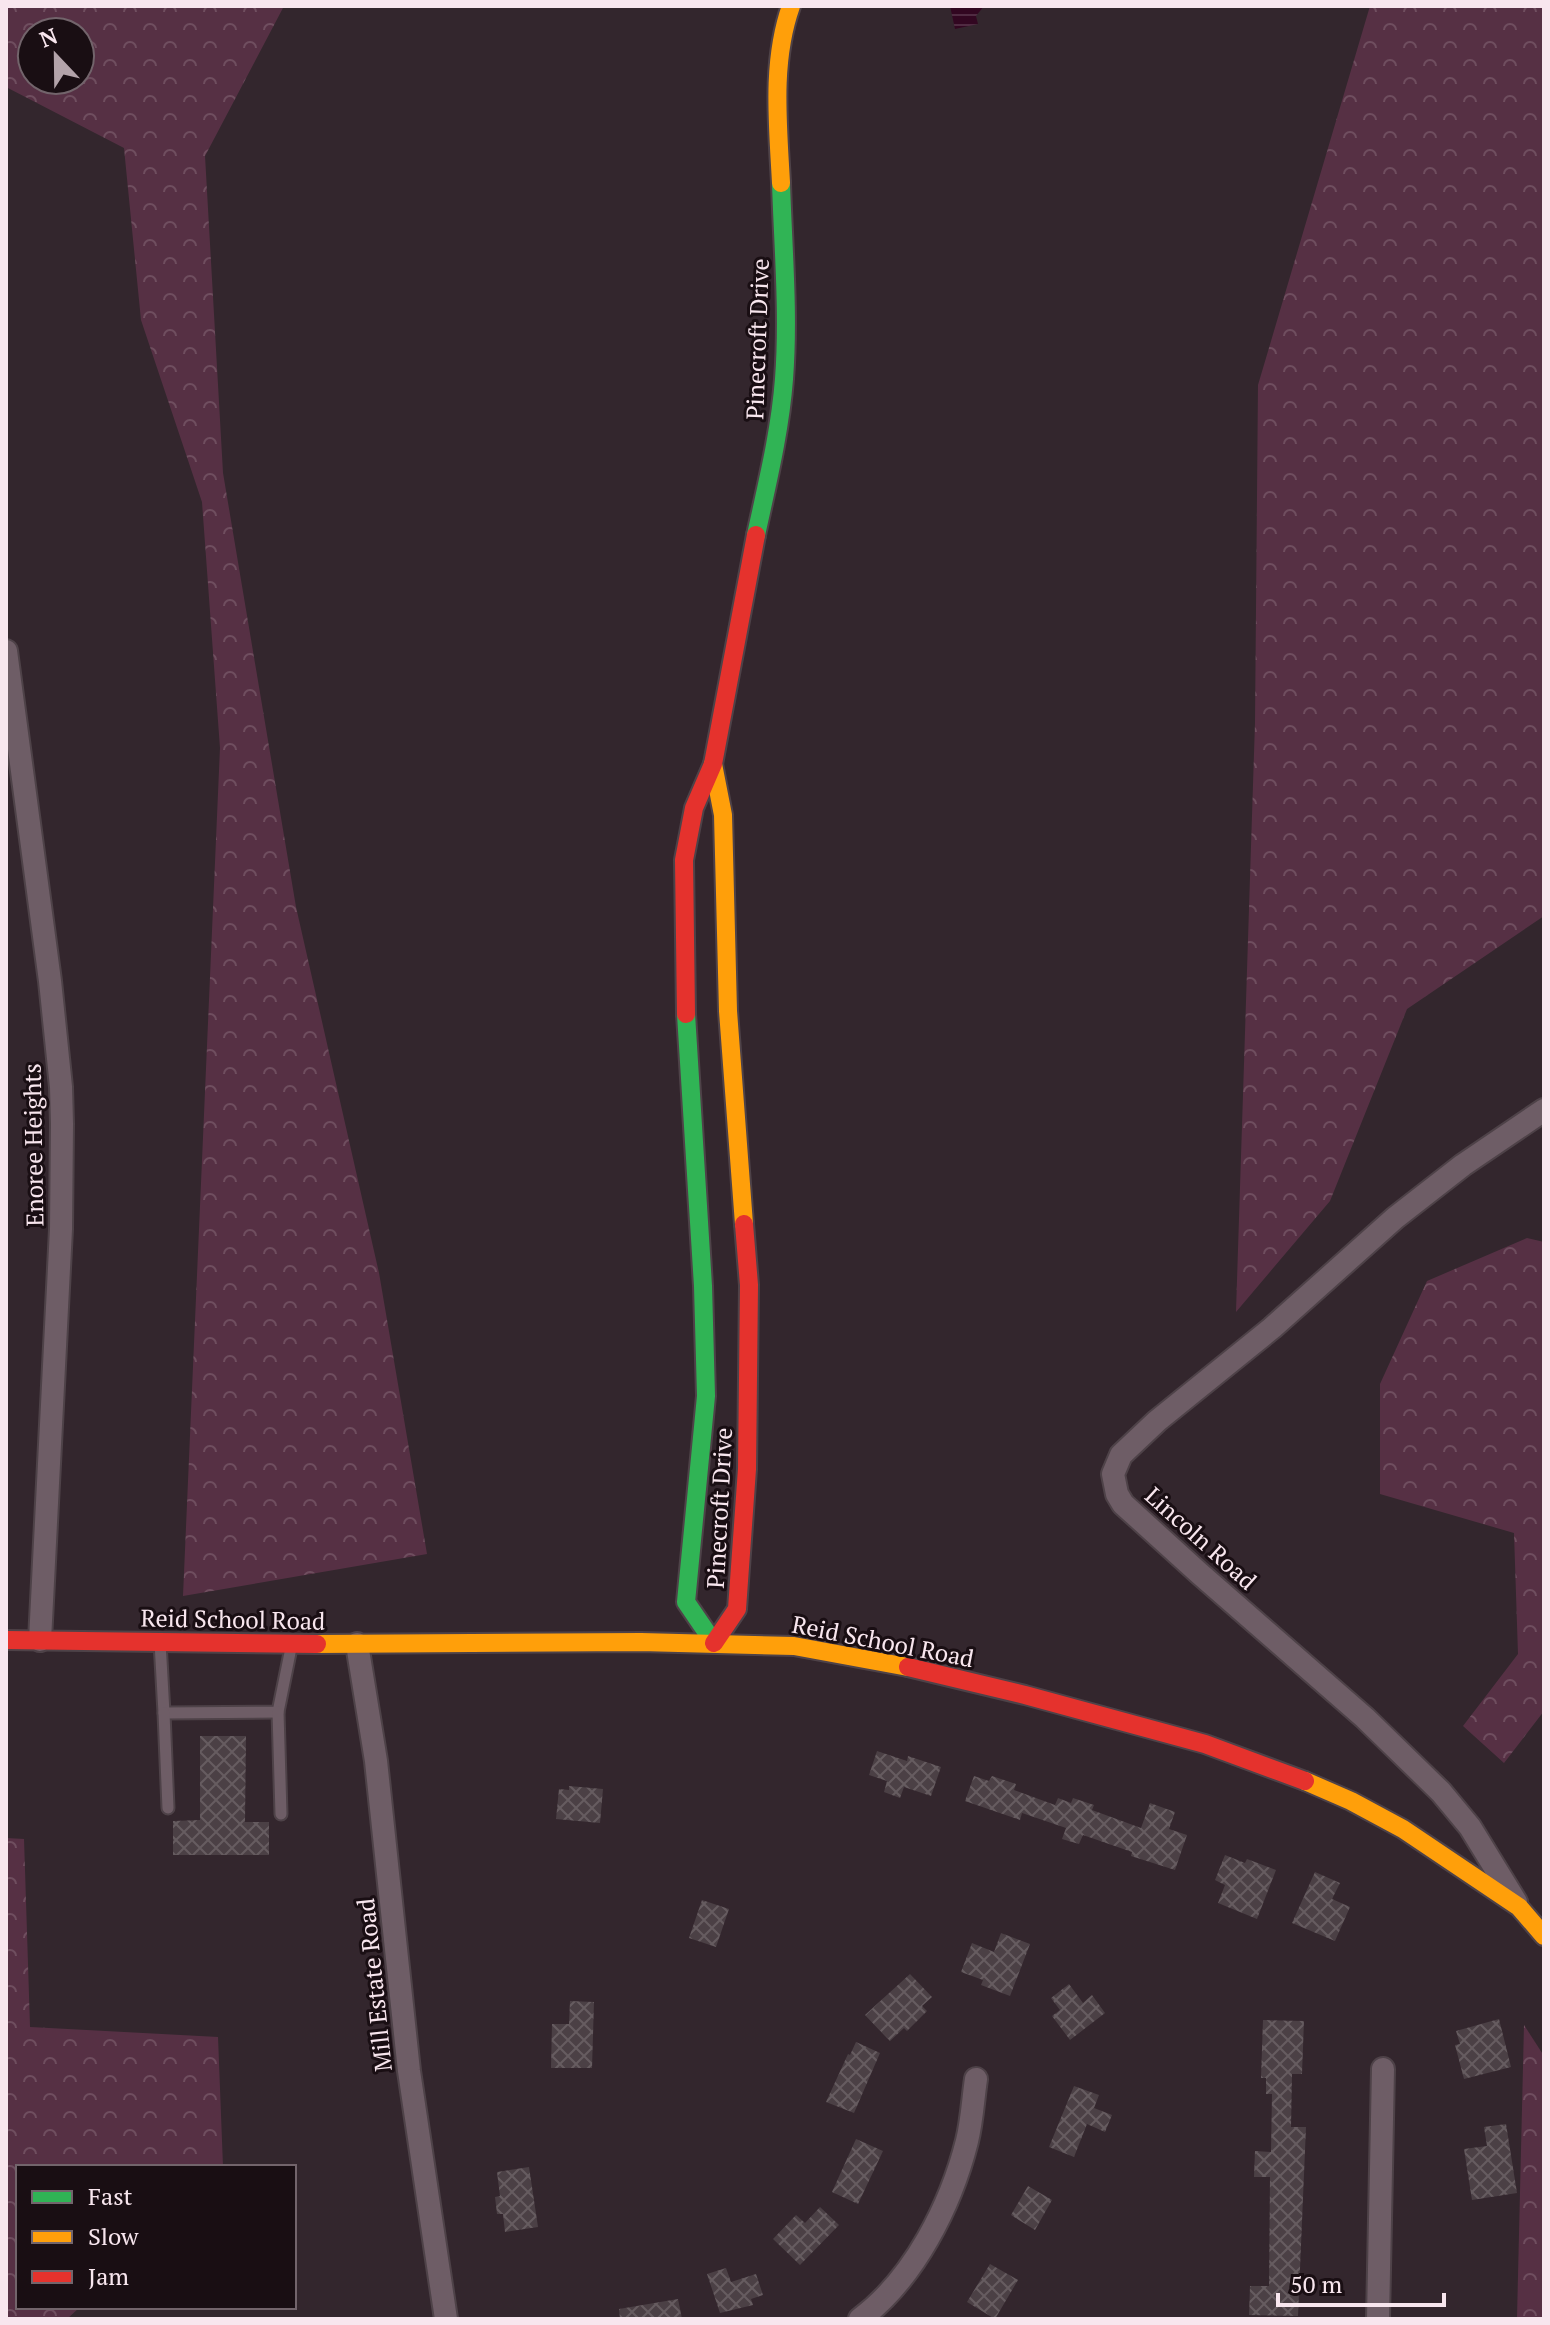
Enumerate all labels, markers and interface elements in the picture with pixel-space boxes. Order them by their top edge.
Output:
north arrow [16,16,96,96]
text: N [35,20,62,54]
street label: Pinecroft Drive [738,258,776,420]
street label: Enoree Heights [16,1063,50,1227]
street label: Pinecroft Drive [699,1427,739,1589]
street label: Lincoln Road [1138,1479,1264,1597]
street label: Reid School Road [140,1601,326,1637]
street label: Reid School Road [789,1608,977,1674]
street label: Mill Estate Road [349,1897,399,2073]
legend [16,2165,296,2309]
text: Fast [88,2180,133,2212]
text: Slow [88,2220,139,2252]
scale bar [1278,2257,1444,2307]
text: Jam [88,2260,129,2292]
text: 50 m [1290,2268,1342,2300]

